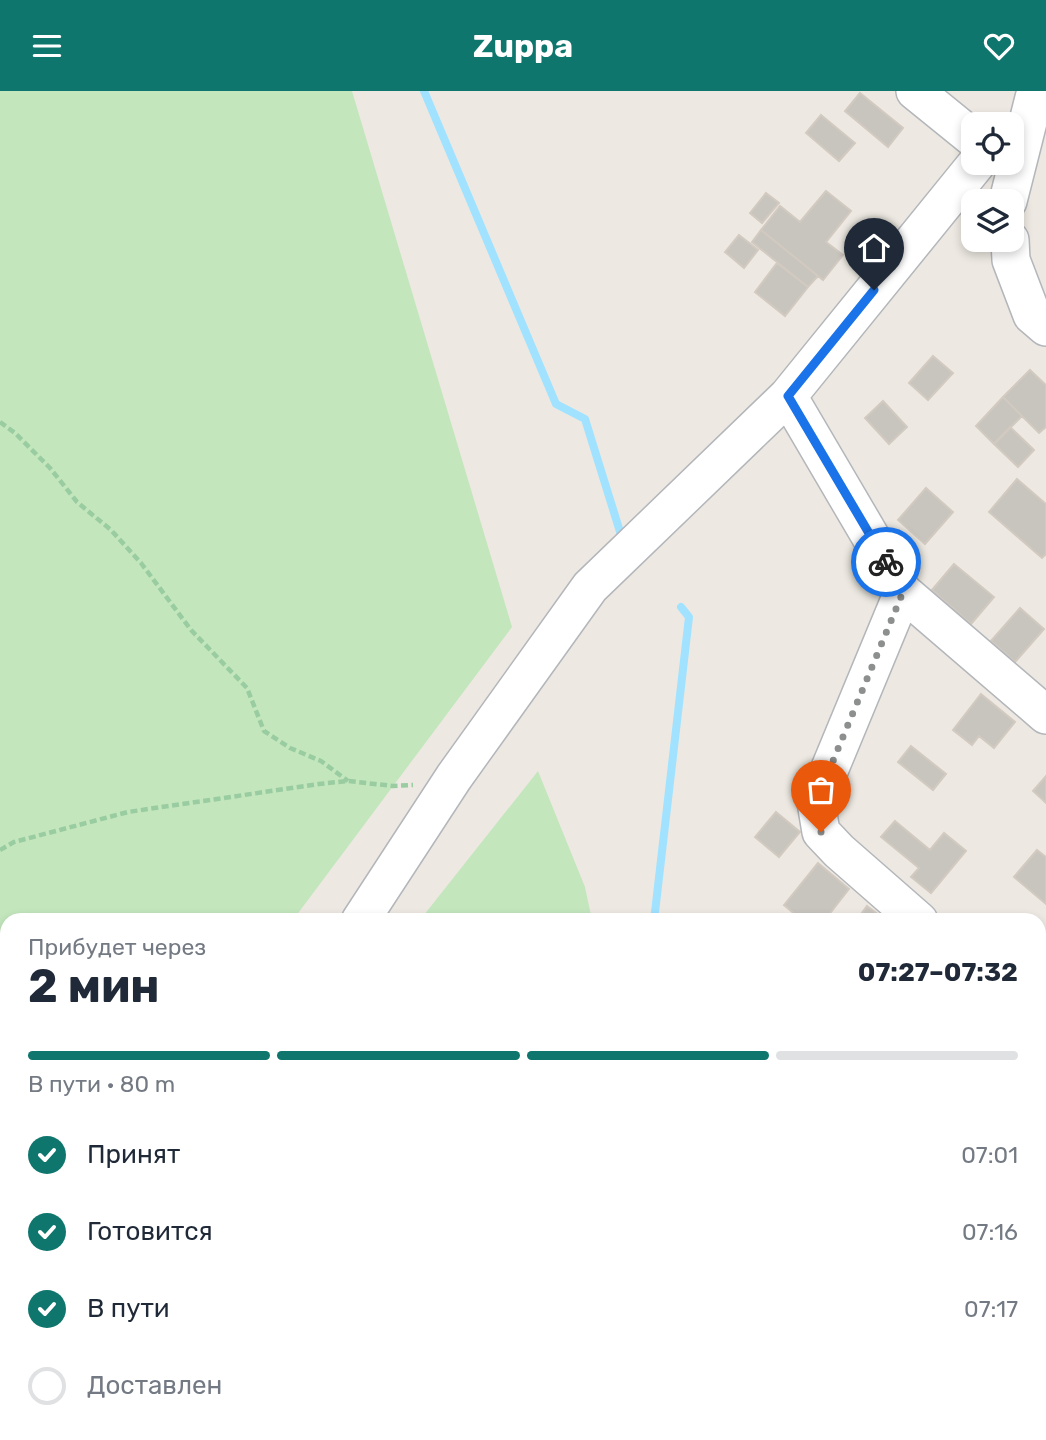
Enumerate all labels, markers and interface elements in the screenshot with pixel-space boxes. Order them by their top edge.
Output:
icon: menu [28,27,66,65]
text: Zuppa [473,27,573,65]
icon: heart [980,27,1018,65]
map controls [961,112,1024,252]
button: locate [961,112,1024,175]
button: layers [961,189,1024,252]
pin [844,218,904,290]
icon: home [855,229,893,267]
courier [851,527,921,597]
icon: bike [867,543,905,581]
pin [791,760,851,832]
icon: bag [802,771,840,809]
text: Прибудет через [28,933,206,961]
text: 07:27–07:32 [858,957,1018,988]
text: 2 мин [28,959,160,1014]
text: В пути · 80 m [28,1070,175,1098]
icon: check [28,1136,66,1174]
text: Принят [87,1139,180,1170]
text: 07:01 [961,1141,1018,1169]
icon: check [28,1213,66,1251]
text: Готовится [87,1216,213,1247]
text: 07:16 [962,1218,1018,1246]
icon: check [28,1290,66,1328]
text: В пути [87,1293,170,1324]
text: 07:17 [964,1295,1018,1323]
text: Доставлен [87,1370,222,1401]

